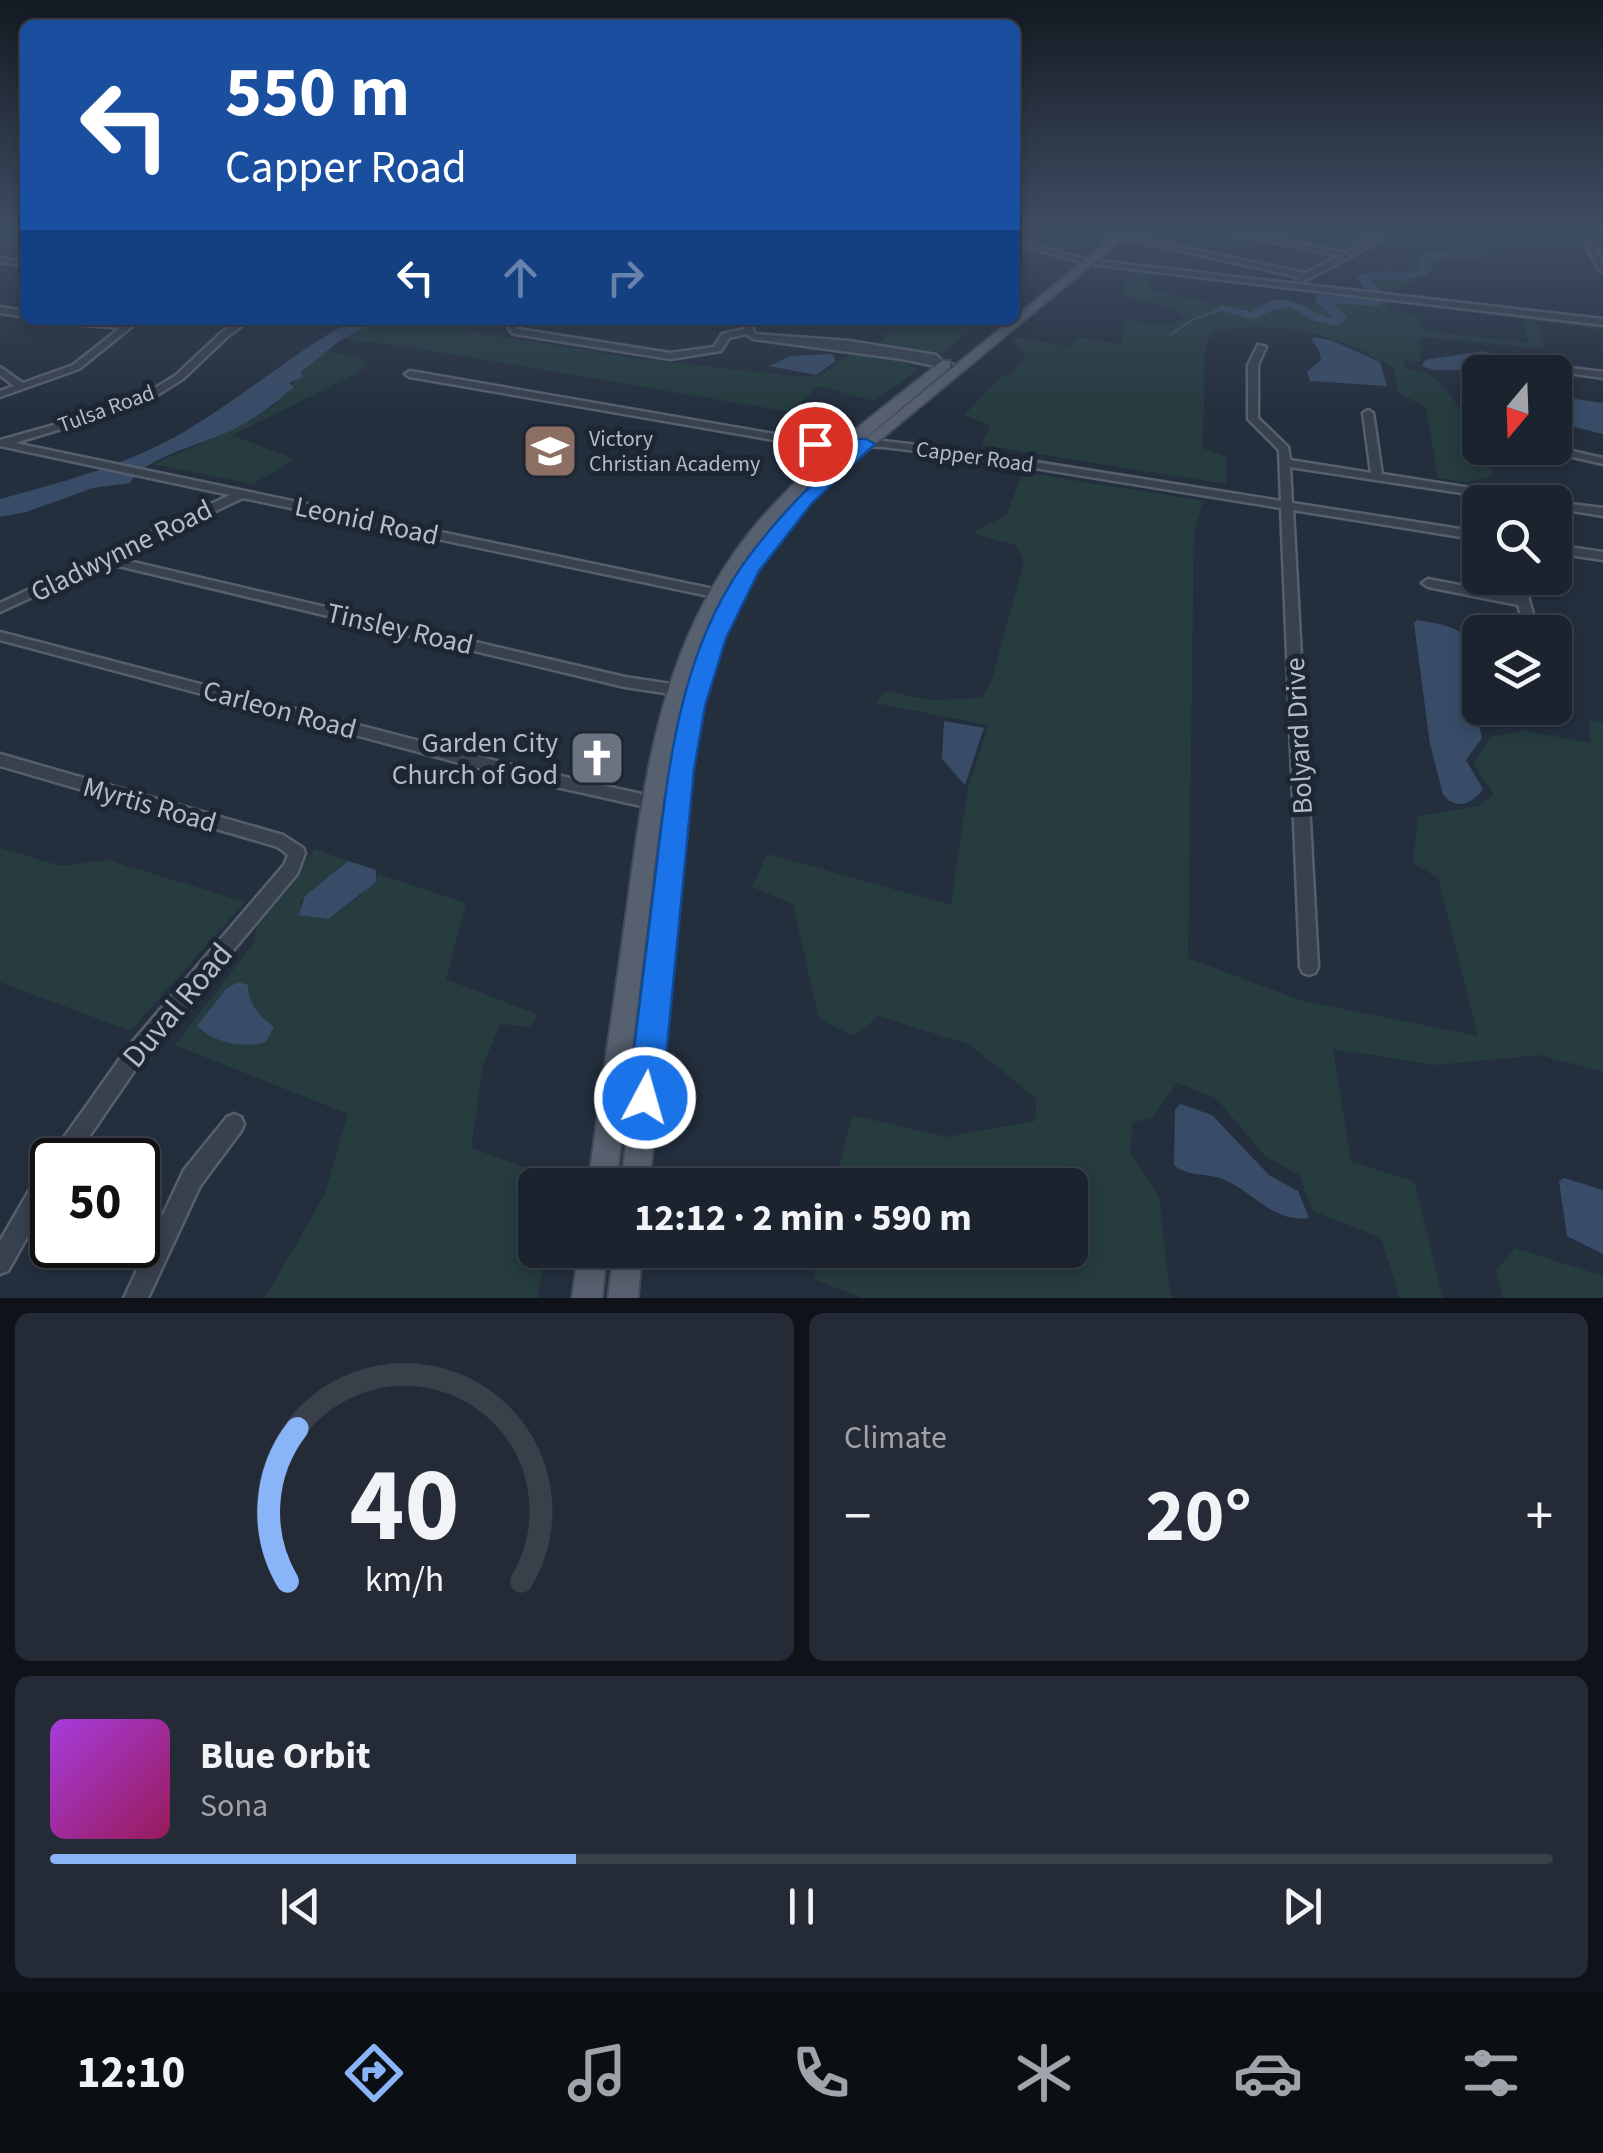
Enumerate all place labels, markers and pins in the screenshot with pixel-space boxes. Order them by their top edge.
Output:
pin [773,402,858,487]
school or university icon: Victory Christian Academy [520,421,580,481]
place label: Victory Christian Academy [589,423,761,480]
place label: Garden City Church of God [392,723,558,795]
church icon: Garden City Church of God [567,728,627,788]

